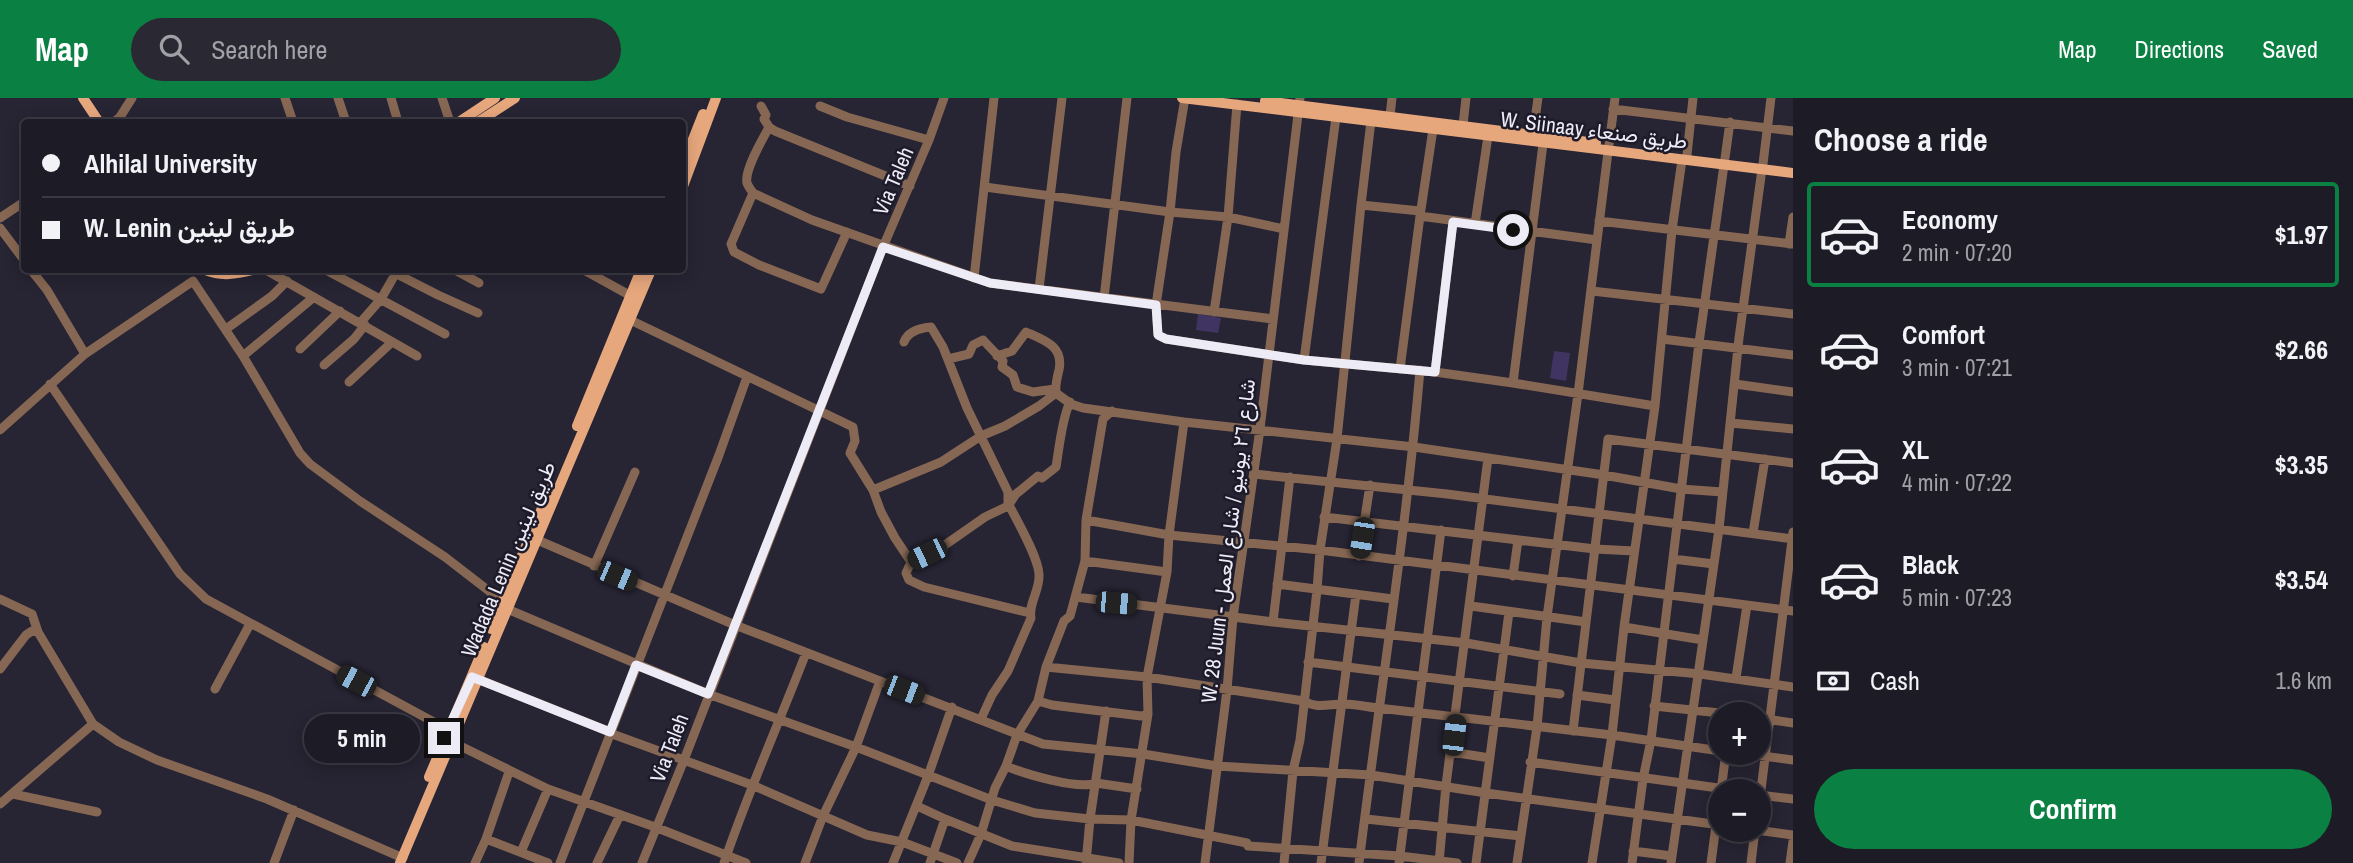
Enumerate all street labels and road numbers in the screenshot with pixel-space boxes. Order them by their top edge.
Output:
street label: W. Siinaay طريق صنعاء [1499,104,1689,156]
street label: Via Taleh [866,142,920,220]
street label: W. 28 Juun - شارع ٢٦ يونيو / شارع العمل [1194,377,1262,705]
street label: Wadada Lenin طريق لينين [454,457,562,661]
street label: Via Taleh [643,709,695,787]

